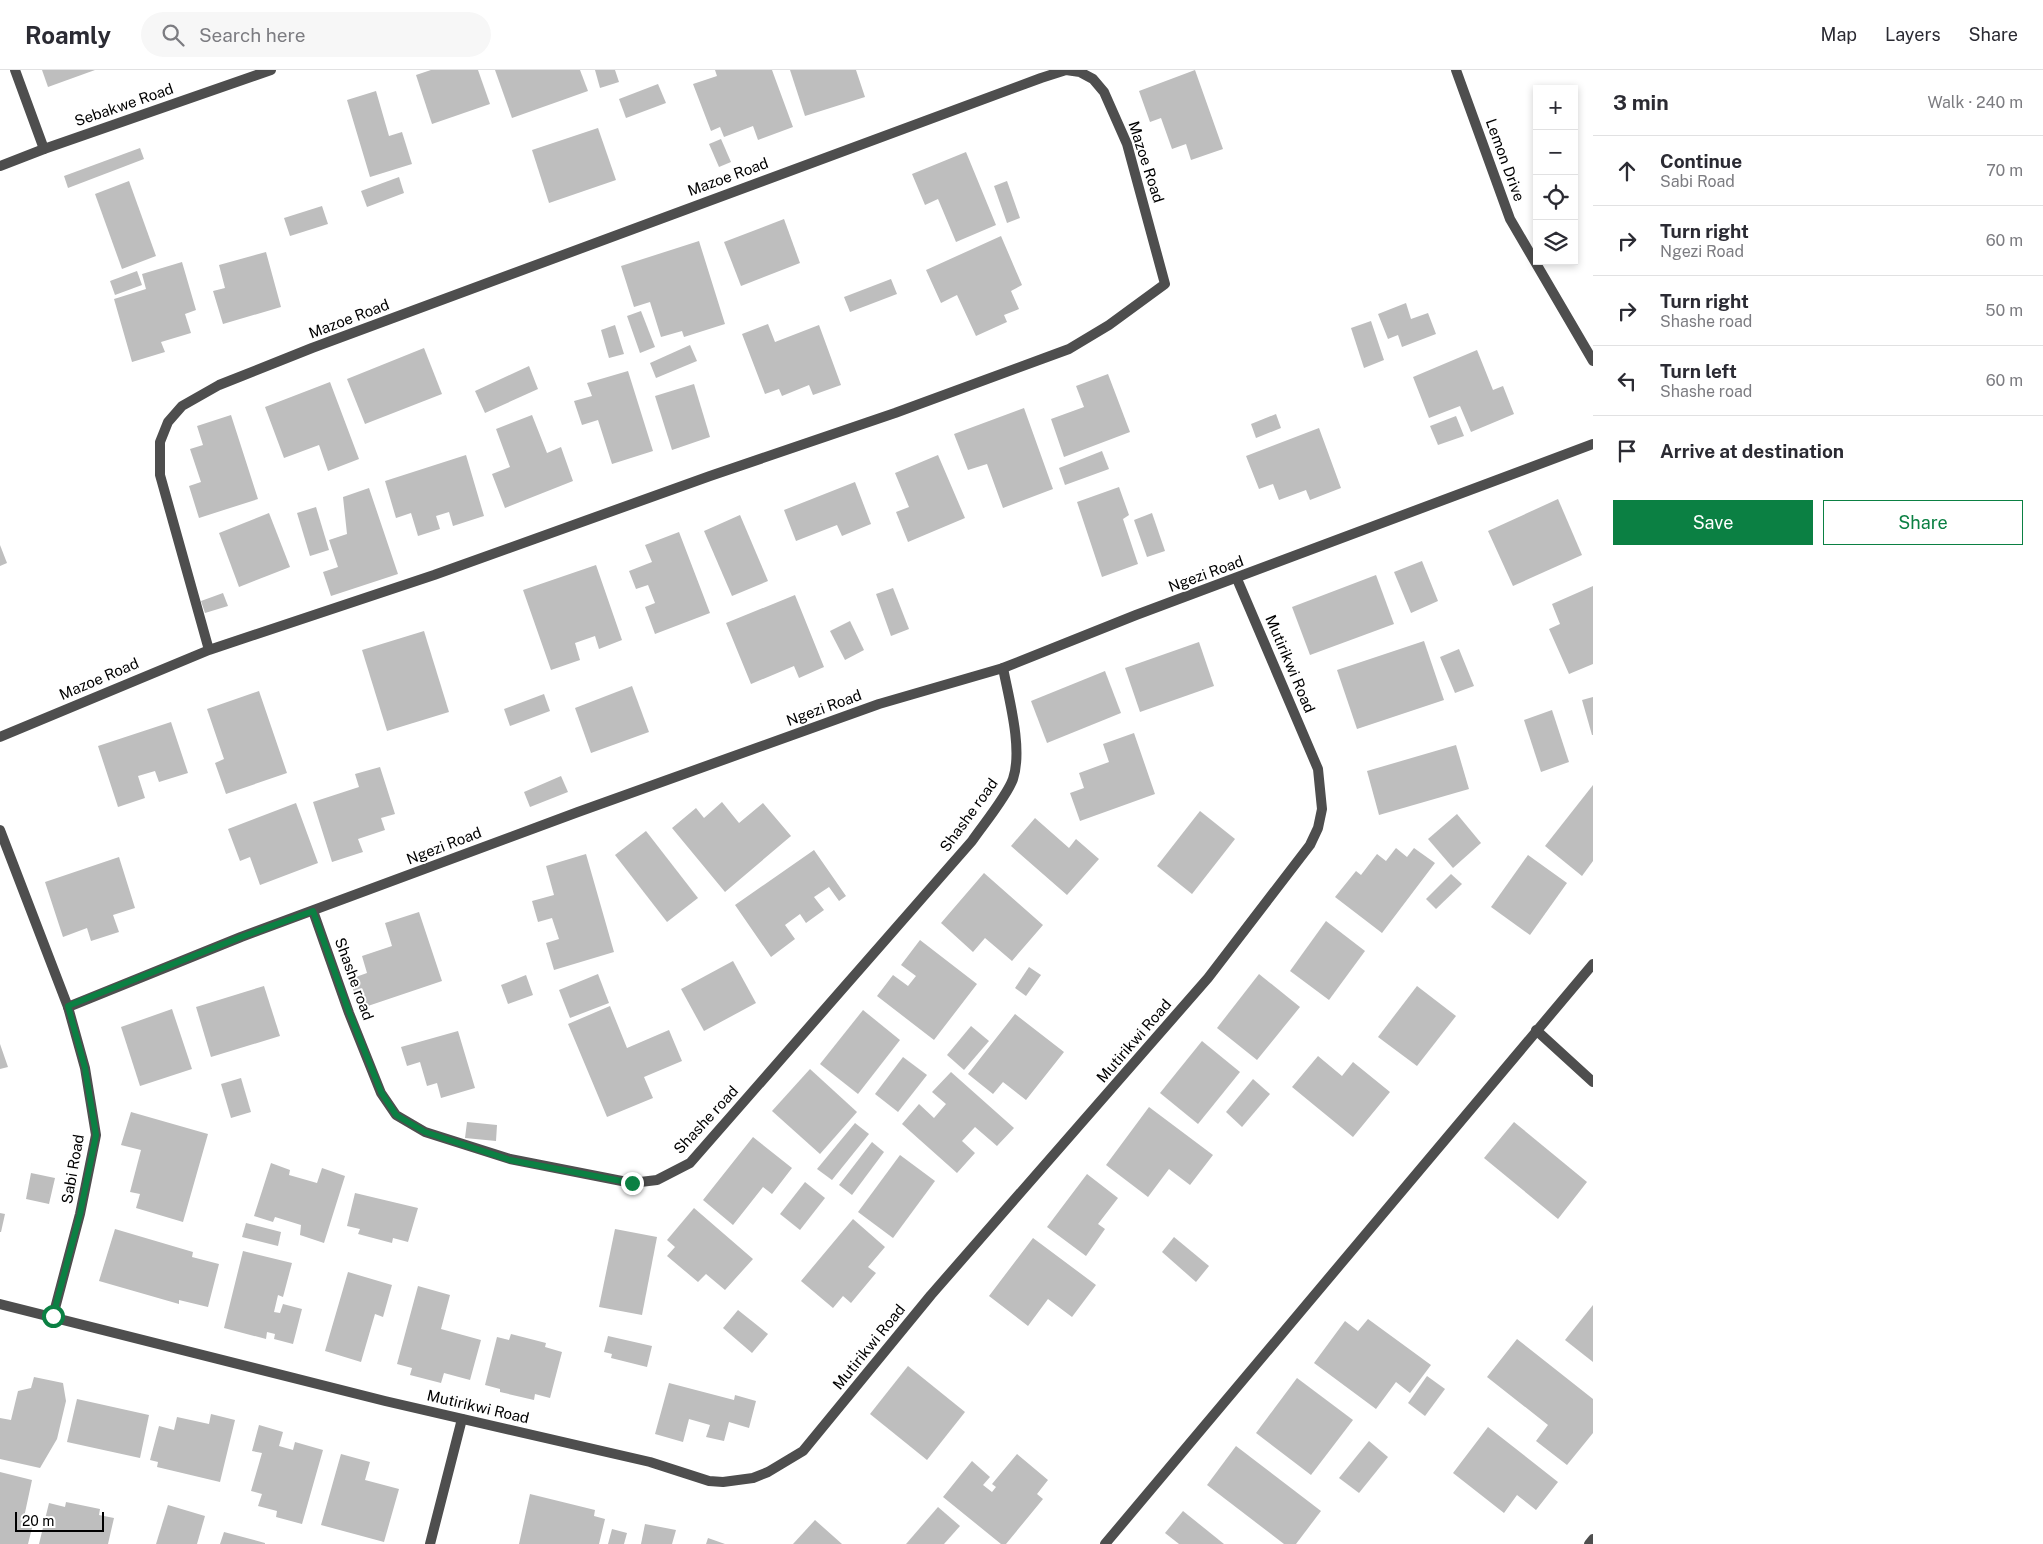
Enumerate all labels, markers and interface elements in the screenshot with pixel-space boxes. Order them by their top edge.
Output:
search box [141,12,491,57]
text: Roamly [25,21,111,49]
icon: search [159,21,187,49]
text: Search here [199,24,306,46]
text: Map [1821,24,1857,45]
text: Layers [1885,24,1941,45]
text: Share [1969,24,2018,45]
street label: Sebakwe Road [72,80,176,129]
map controls [1533,85,1578,265]
button: + [1533,85,1578,130]
text: 3 min [1613,90,1669,115]
text: Walk · 240 m [1927,93,2023,112]
street label: Lemon Drive [1483,116,1528,203]
street label: Mazoe Road [1125,119,1168,205]
button: − [1533,130,1578,175]
text: Continue [1660,150,1742,172]
street label: Mazoe Road [685,154,771,199]
icon: ahead [1613,157,1641,185]
text: 70 m [1986,161,2023,180]
text: Sabi Road [1660,172,1735,191]
button: locate [1533,175,1578,220]
button: layers [1533,220,1578,265]
text: Turn right [1660,220,1749,242]
icon: right [1613,227,1641,255]
text: 60 m [1986,231,2023,250]
text: Ngezi Road [1660,242,1744,261]
text: Turn right [1660,290,1749,312]
street label: Mazoe Road [306,295,391,342]
icon: right [1613,297,1641,325]
text: 50 m [1985,301,2023,320]
text: Shashe road [1660,312,1752,331]
text: Turn left [1660,360,1737,382]
icon: left [1613,367,1641,395]
text: 60 m [1986,371,2023,390]
text: Shashe road [1660,382,1752,401]
icon: arrive [1613,437,1641,465]
text: Arrive at destination [1660,440,1844,462]
button: Save [1613,500,1813,545]
button: Share [1823,500,2023,545]
street label: Ngezi Road [1166,552,1246,595]
street label: Mutirikwi Road [1262,612,1319,715]
street label: Mazoe Road [56,654,141,703]
street label: Ngezi Road [784,686,864,729]
street label: Shashe road [936,775,1001,855]
street label: Ngezi Road [404,823,484,868]
street label: Shashe road [332,935,377,1022]
street label: Mutirikwi Road [1093,996,1174,1086]
street label: Shashe road [670,1082,741,1157]
street label: Sabi Road [58,1133,87,1205]
route end [621,1172,644,1195]
street label: Mutirikwi Road [829,1301,908,1393]
route start [42,1305,65,1328]
street label: Mutirikwi Road [425,1386,531,1427]
scale bar [15,1509,104,1532]
text: 20 m [22,1513,54,1529]

